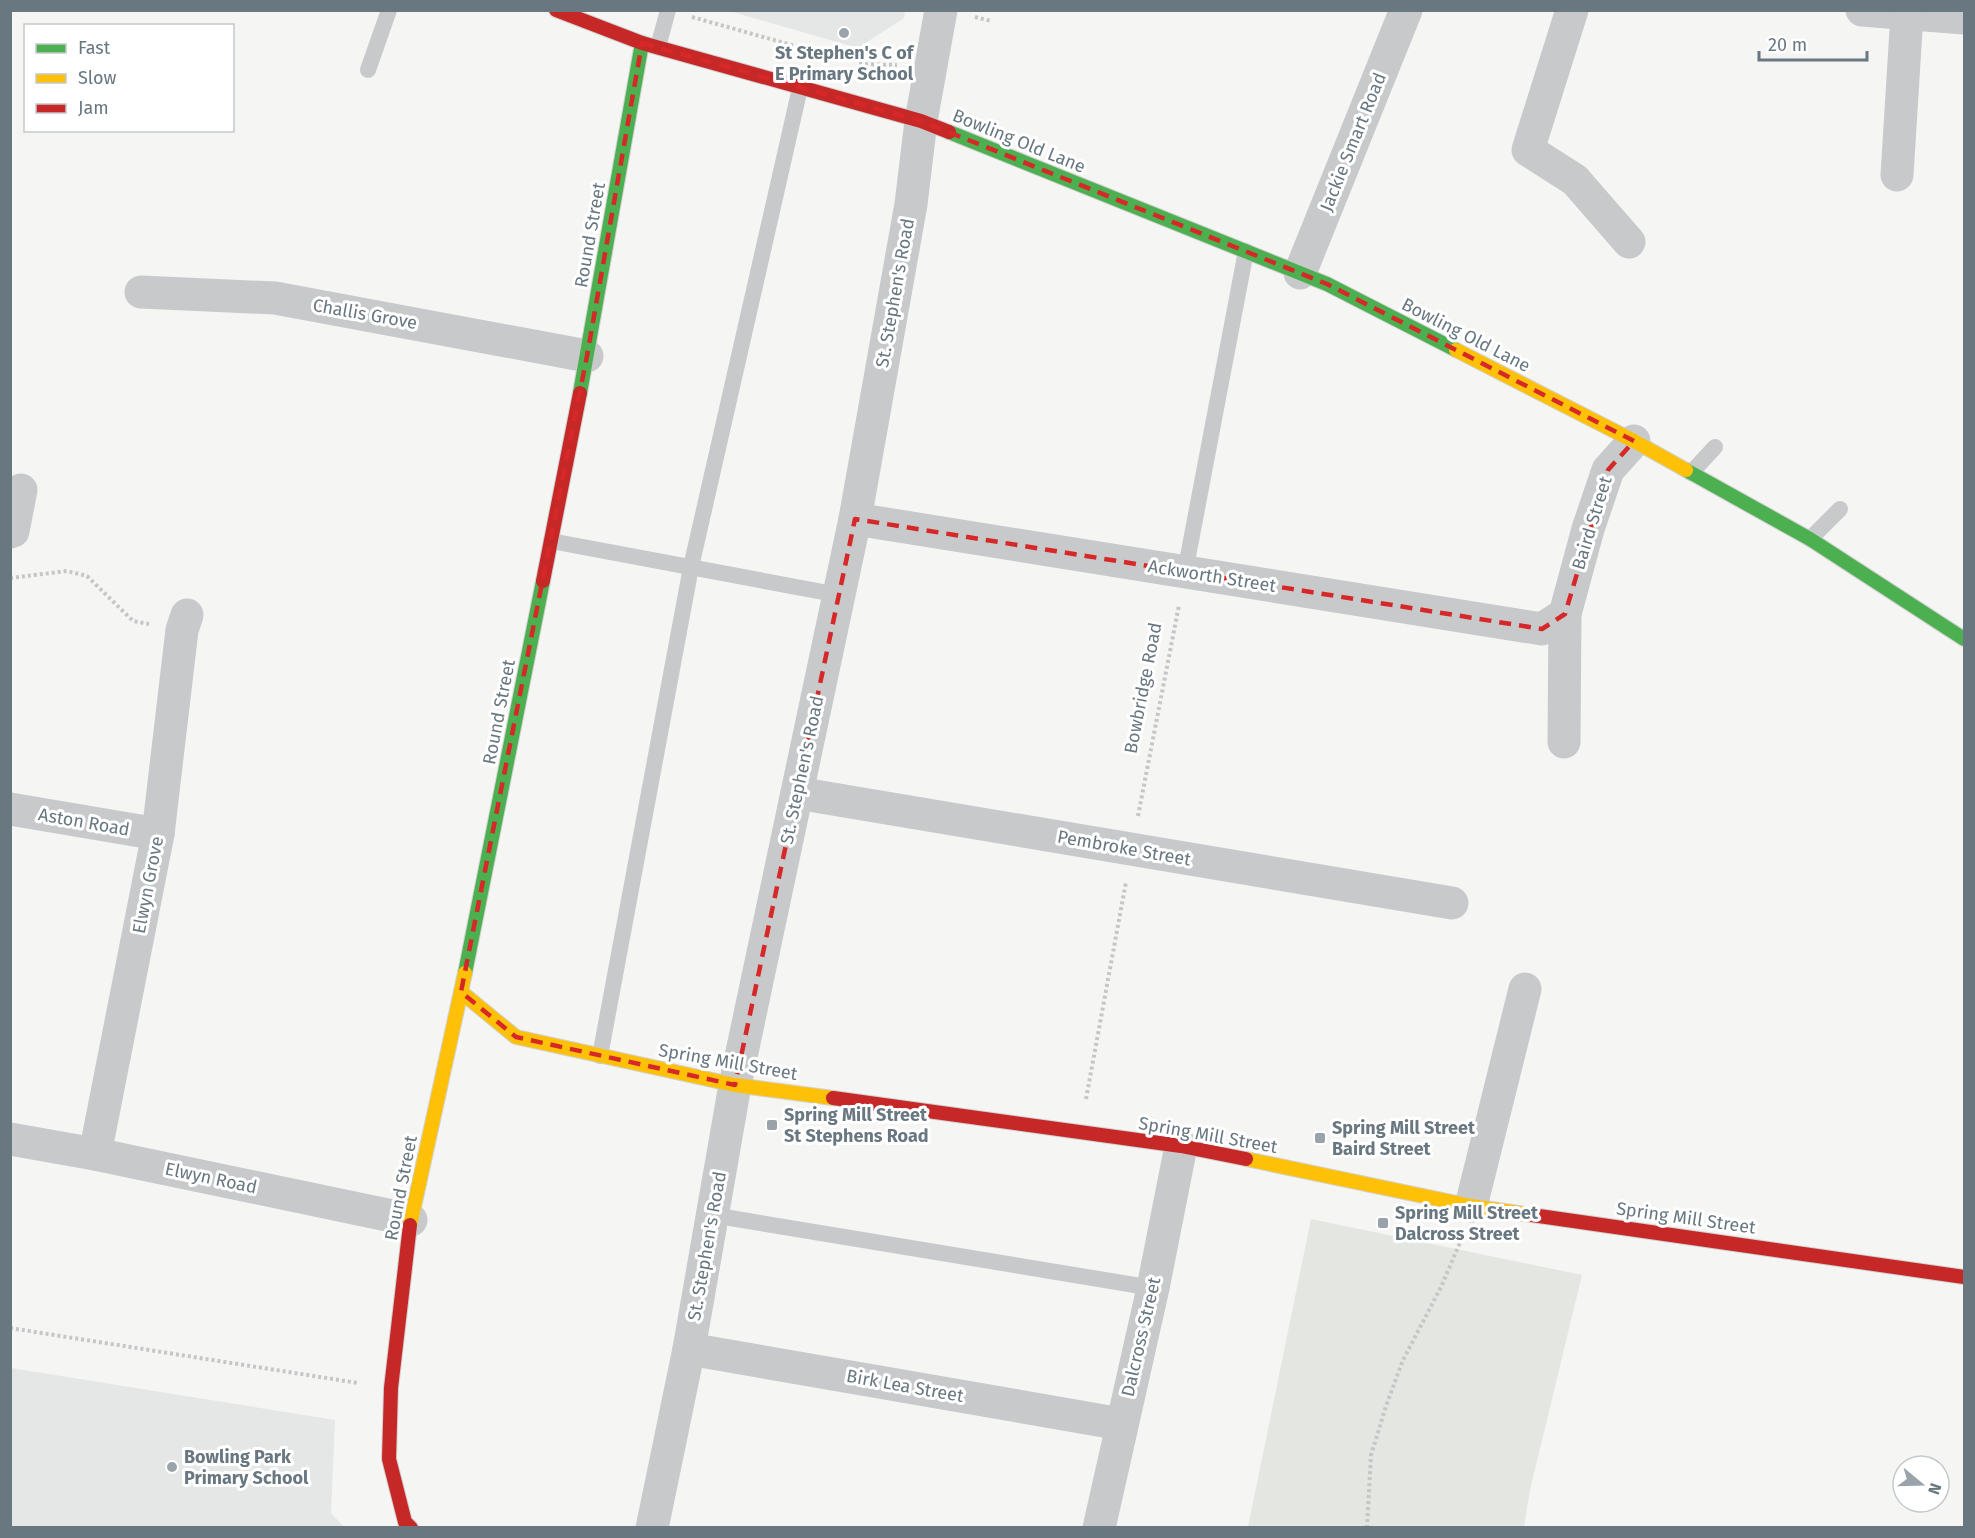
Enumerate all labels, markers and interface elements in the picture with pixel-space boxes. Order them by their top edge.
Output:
legend [24,24,234,132]
scale bar [1759,24,1867,62]
marker: St Stephen's C of E Primary School [837,26,851,40]
text: 20 m [1768,34,1807,56]
text: Fast [78,37,111,59]
place label: St Stephen's C of E Primary School [775,42,915,85]
text: Slow [78,67,117,89]
street label: Jackie Smart Road [1315,69,1391,215]
text: Jam [78,97,109,119]
street label: Bowling Old Lane [949,104,1089,178]
street label: Round Street [570,180,610,289]
street label: St. Stephen's Road [871,217,919,369]
street label: Bowling Old Lane [1398,293,1534,377]
street label: Challis Grove [311,294,419,334]
street label: Baird Street [1567,473,1617,572]
street label: Ackworth Street [1146,555,1278,597]
street label: Bowbridge Road [1120,621,1166,755]
street label: Round Street [478,657,520,766]
street label: St. Stephen's Road [776,694,828,846]
street label: Aston Road [37,803,131,841]
street label: Pembroke Street [1055,825,1193,871]
street label: Elwyn Grove [128,834,168,936]
street label: Spring Mill Street [657,1039,800,1085]
place label: Spring Mill Street St Stephens Road [784,1104,929,1147]
street label: Spring Mill Street [1137,1112,1280,1158]
place label: Spring Mill Street Baird Street [1332,1117,1476,1160]
marker: Spring Mill Street St Stephens Road [765,1118,779,1132]
marker: Spring Mill Street Baird Street [1313,1131,1327,1145]
street label: Round Street [380,1133,422,1242]
street label: Elwyn Road [163,1158,259,1198]
street label: St. Stephen's Road [683,1170,731,1322]
street label: Spring Mill Street [1615,1197,1758,1239]
place label: Spring Mill Street Dalcross Street [1395,1202,1539,1245]
marker: Spring Mill Street Dalcross Street [1376,1216,1390,1230]
street label: Dalcross Street [1117,1275,1166,1399]
street label: Birk Lea Street [845,1365,966,1407]
place label: Bowling Park Primary School [184,1446,309,1489]
north arrow [1891,1454,1951,1514]
marker: Bowling Park Primary School [165,1460,179,1474]
text: N [1924,1481,1945,1497]

